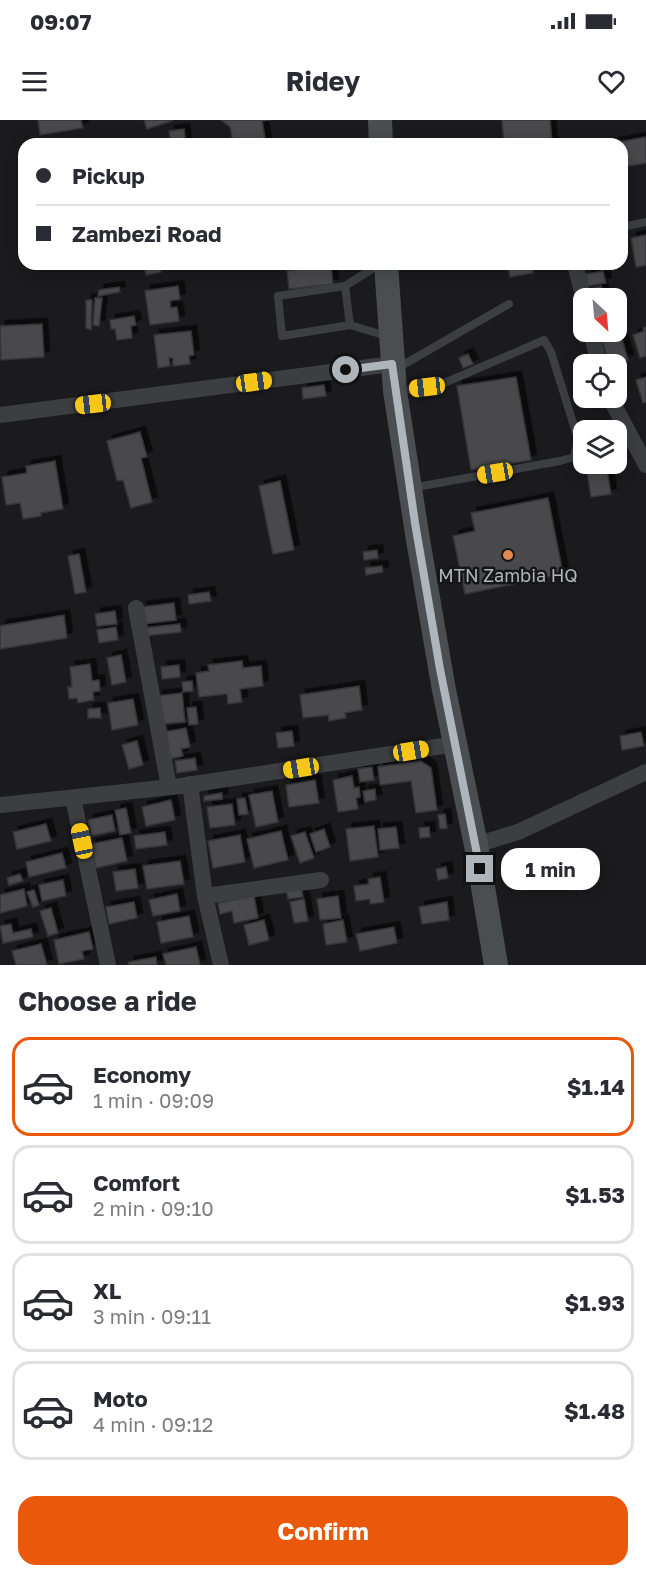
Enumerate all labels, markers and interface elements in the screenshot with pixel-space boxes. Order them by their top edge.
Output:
text: 09:07 [30,8,92,35]
icon: menu [18,65,51,98]
text: Ridey [286,65,360,97]
icon: heart [595,65,628,98]
text: Pickup [72,162,145,189]
text: Zambezi Road [72,220,221,247]
north arrow [573,288,627,342]
map controls [573,288,627,474]
button: locate [573,354,627,408]
route start [332,356,359,383]
car [235,371,273,393]
car [408,376,446,398]
car [74,393,112,415]
button: layers [573,420,627,474]
car [476,461,514,485]
marker: MTN Zambia HQ [501,548,515,562]
place label: MTN Zambia HQ [438,564,578,586]
car [392,739,430,763]
car [282,756,320,780]
car [69,822,95,860]
callout: 1 min [501,848,600,890]
route end [466,855,493,882]
text: 1 min [525,857,576,881]
text: Choose a ride [18,985,197,1017]
icon: car [21,1060,75,1114]
text: Economy [93,1061,191,1088]
text: $1.14 [567,1073,625,1100]
text: 1 min · 09:09 [93,1088,214,1112]
icon: car [21,1168,75,1222]
text: Comfort [93,1169,180,1196]
text: $1.53 [565,1181,625,1208]
text: 2 min · 09:10 [93,1196,214,1220]
icon: car [21,1276,75,1330]
text: XL [93,1277,121,1304]
text: $1.93 [564,1289,625,1316]
text: 3 min · 09:11 [93,1304,211,1328]
icon: car [21,1384,75,1438]
text: Moto [93,1385,148,1412]
text: $1.48 [564,1397,625,1424]
text: 4 min · 09:12 [93,1412,213,1436]
button: Confirm [18,1496,628,1565]

